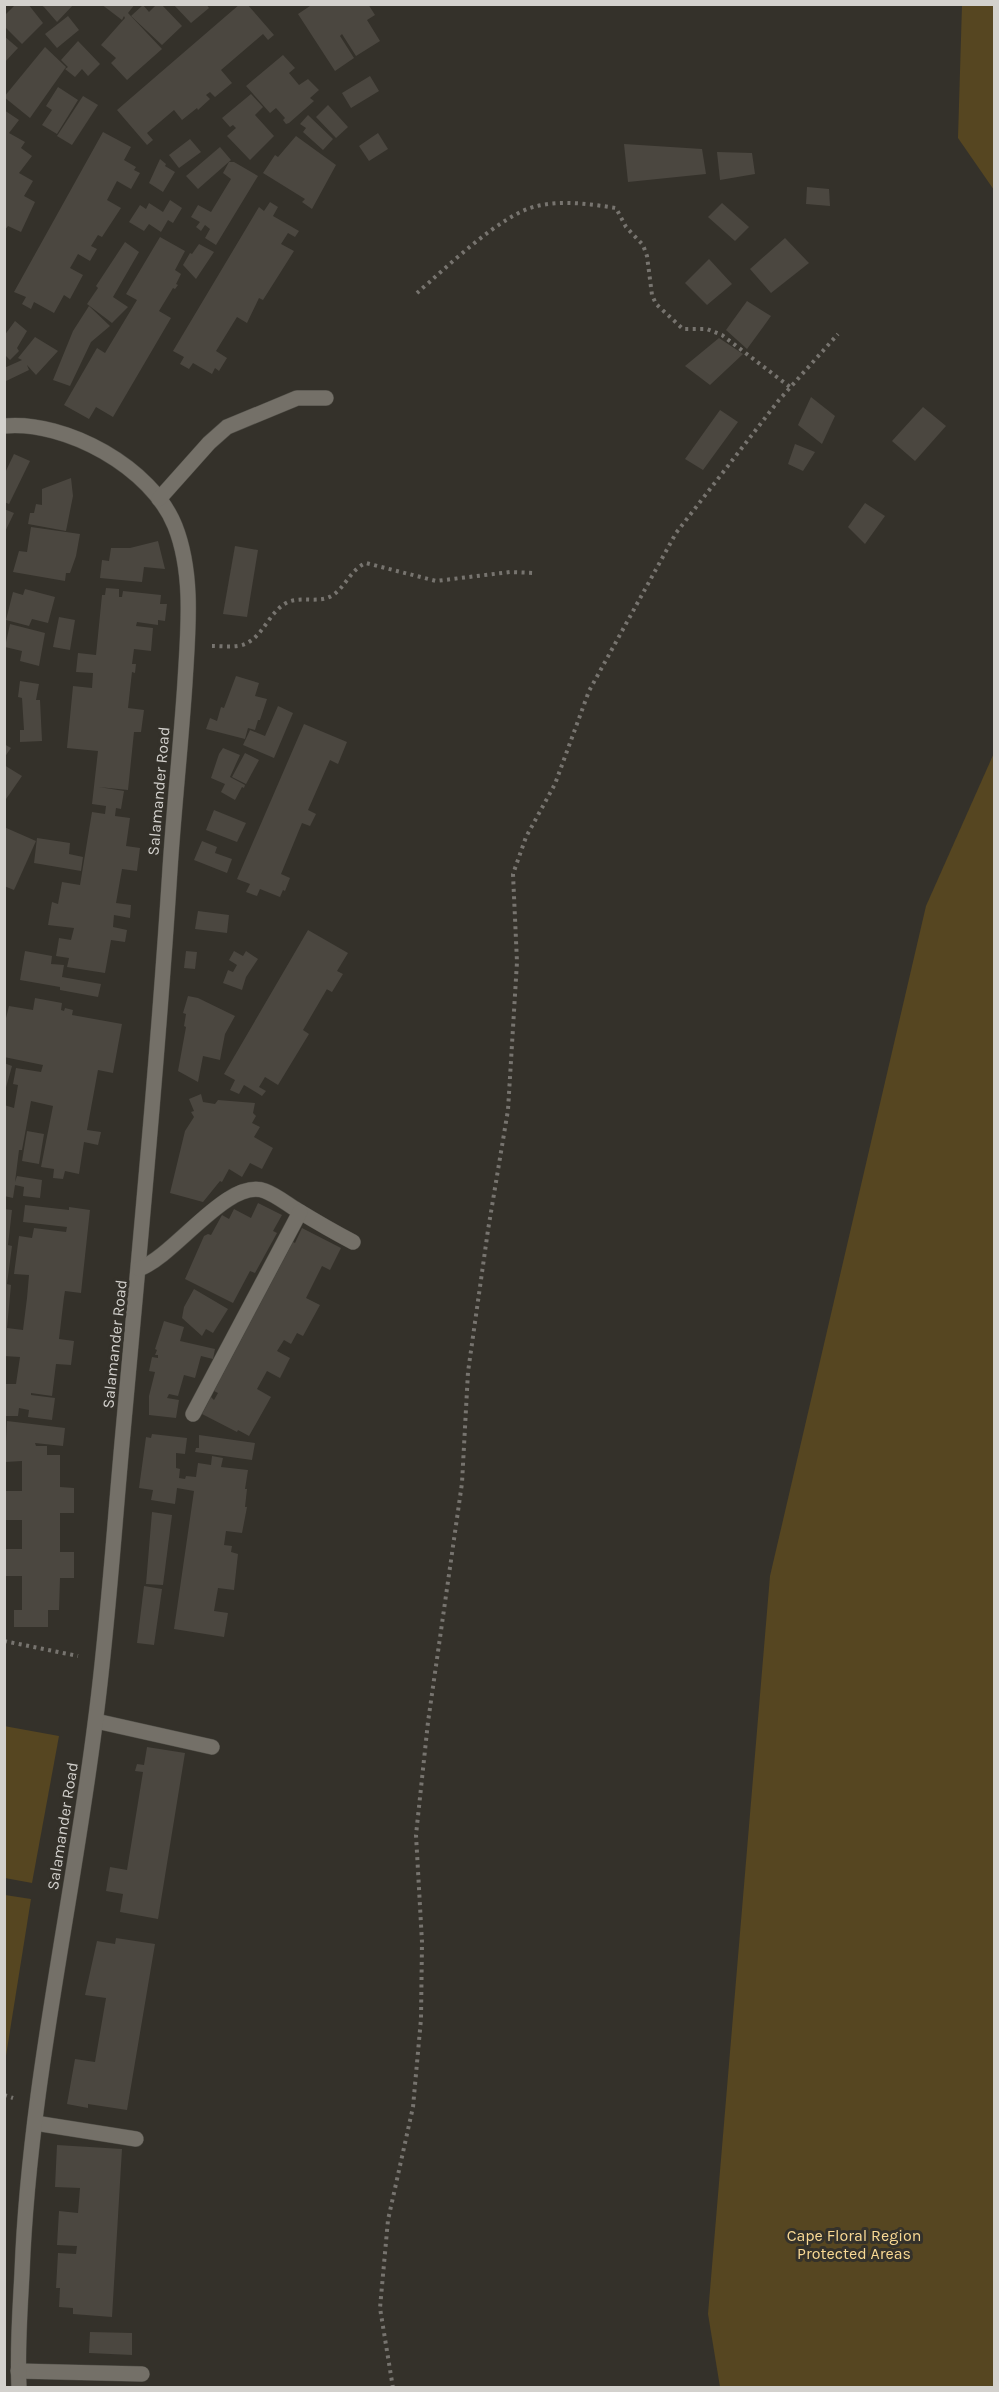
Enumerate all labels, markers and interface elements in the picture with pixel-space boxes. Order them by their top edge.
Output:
street label: Salamander Road [143,726,174,856]
street label: Salamander Road [98,1279,131,1409]
street label: Salamander Road [43,1761,82,1891]
park label: Cape Floral Region Protected Areas [787,2226,921,2263]

